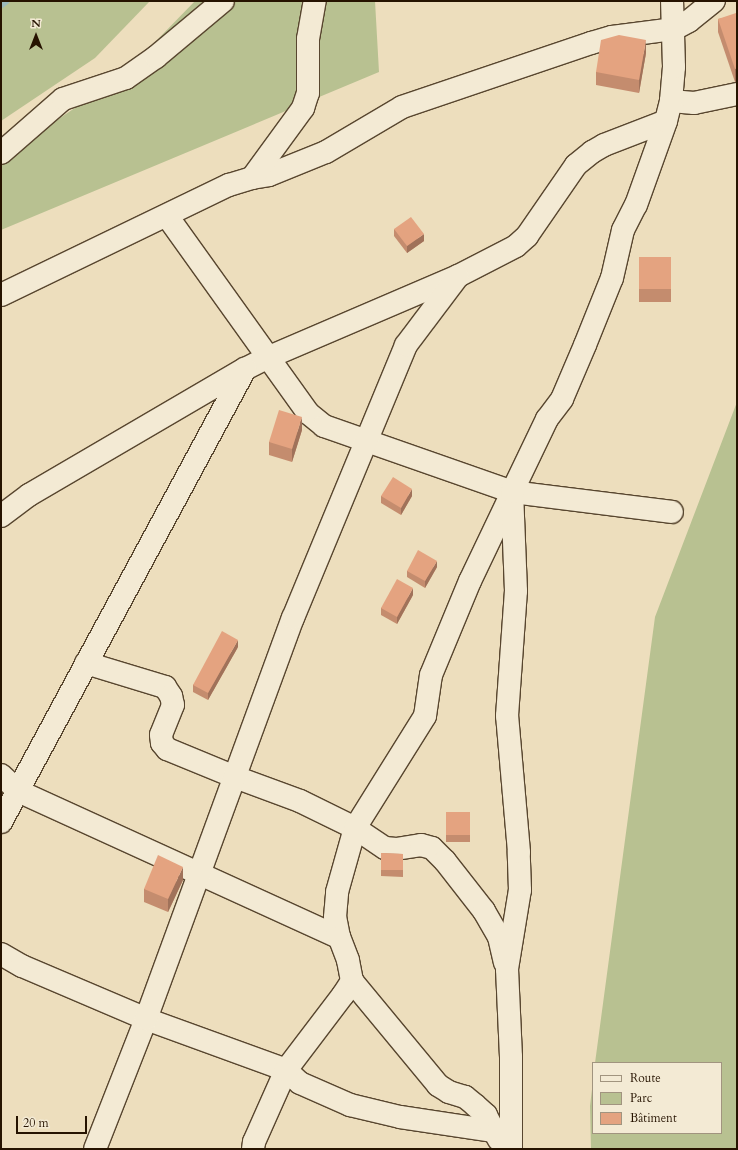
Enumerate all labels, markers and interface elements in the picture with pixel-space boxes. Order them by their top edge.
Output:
north arrow [16,16,56,56]
text: N [31,16,41,31]
legend [592,1062,722,1134]
text: Route [630,1070,661,1086]
text: Parc [630,1090,652,1106]
scale bar [18,1108,89,1134]
text: Bâtiment [630,1110,677,1126]
text: 20 m [23,1115,49,1131]

